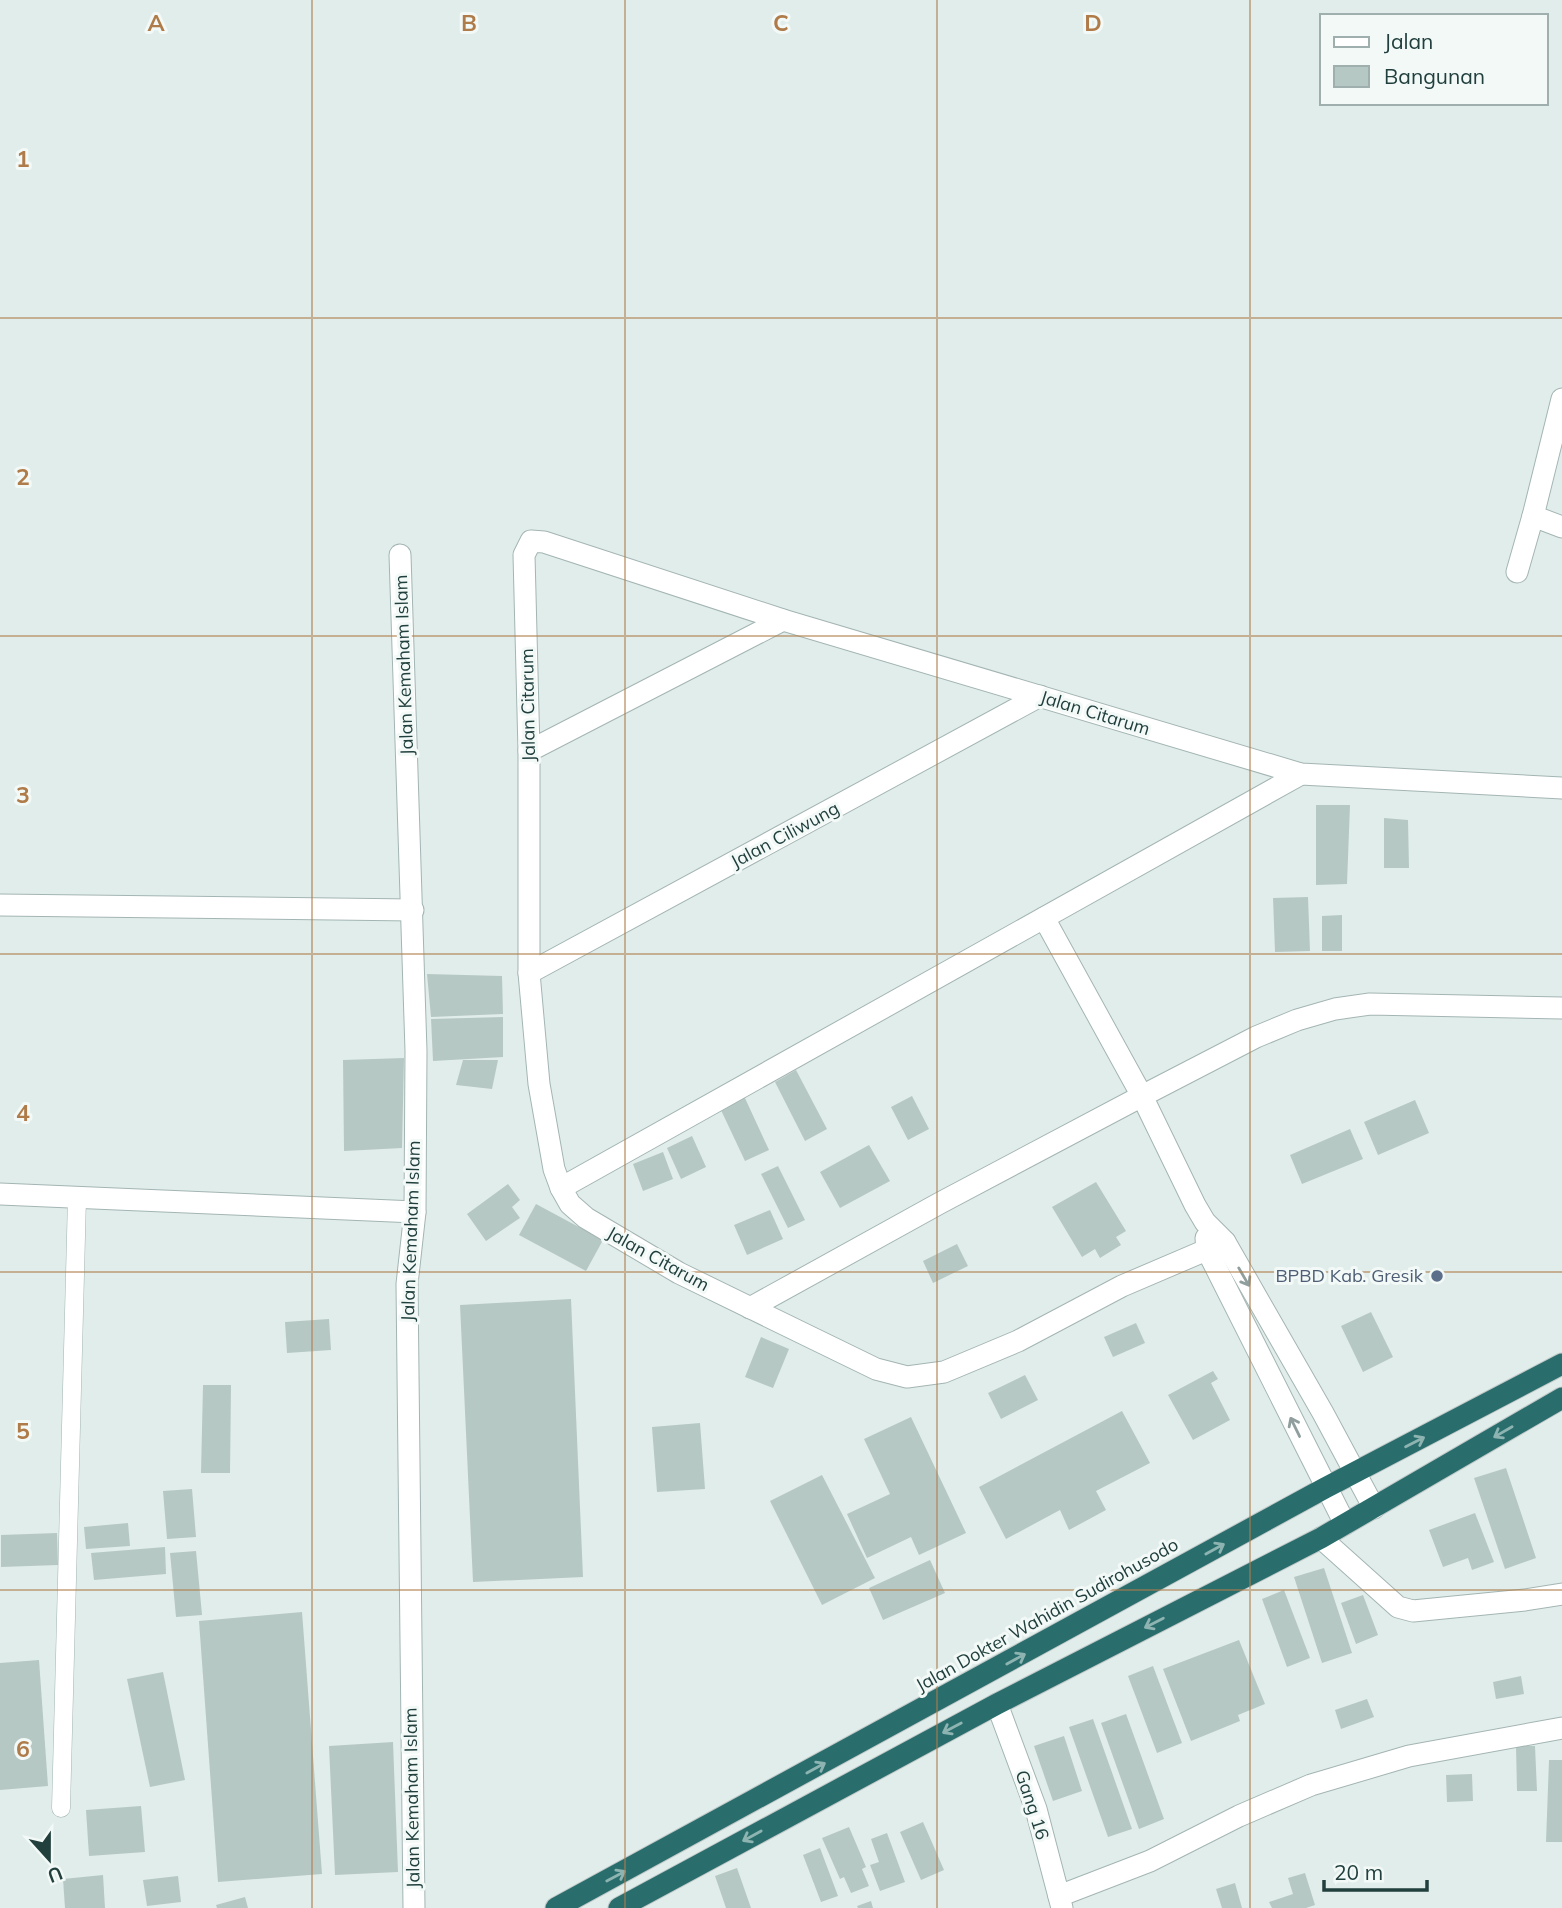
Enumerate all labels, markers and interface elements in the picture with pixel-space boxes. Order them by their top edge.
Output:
text: A [147,8,165,37]
text: B [461,8,477,37]
text: C [773,8,789,37]
text: D [1084,8,1102,37]
legend [1320,14,1548,105]
text: Jalan [1384,28,1433,54]
text: Bangunan [1384,63,1485,89]
text: 1 [16,144,30,173]
text: 2 [16,462,30,491]
street label: Jalan Kemaham Islam [389,574,418,756]
street label: Jalan Citarum [515,648,540,762]
street label: Jalan Citarum [1038,685,1153,740]
text: 3 [16,780,30,809]
street label: Jalan Ciliwung [727,796,843,873]
text: 4 [16,1098,30,1127]
street label: Jalan Kemaham Islam [396,1140,425,1322]
street label: Jalan Citarum [603,1221,713,1296]
place label: BPBD Kab. Gresik [1275,1264,1424,1287]
one-way arrow [1237,1267,1251,1287]
marker: BPBD Kab. Gresik [1429,1268,1445,1284]
text: 5 [16,1416,30,1445]
one-way arrow [1288,1417,1302,1438]
one-way arrow [1493,1425,1513,1439]
one-way arrow [1404,1434,1425,1448]
street label: Jalan Dokter Wahidin Sudirohusodo [911,1533,1182,1697]
one-way arrow [1204,1542,1225,1555]
one-way arrow [1144,1617,1165,1631]
one-way arrow [1005,1651,1025,1665]
street label: Jalan Kemaham Islam [398,1707,425,1889]
one-way arrow [943,1721,963,1735]
text: 6 [16,1734,30,1763]
one-way arrow [805,1760,826,1774]
street label: Gang 16 [1010,1767,1054,1842]
north arrow [14,1824,84,1894]
one-way arrow [742,1830,763,1843]
scale bar [1324,1848,1427,1892]
text: 20 m [1334,1859,1383,1885]
text: U [44,1861,66,1889]
one-way arrow [605,1869,626,1883]

